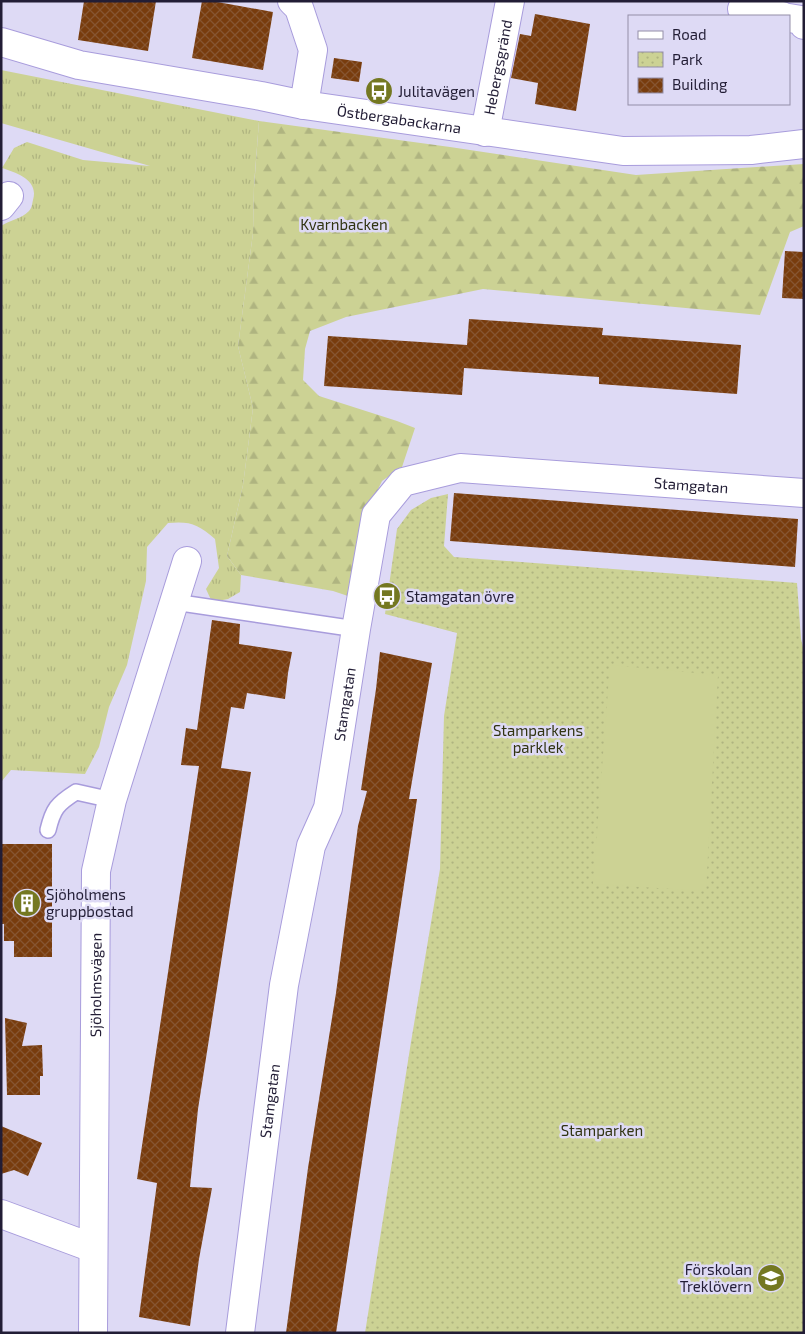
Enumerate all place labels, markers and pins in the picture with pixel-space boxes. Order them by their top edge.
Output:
bus stop icon: Julitavägen [364,76,394,106]
place label: Julitavägen [398,82,475,100]
bus stop icon: Stamgatan övre [372,581,402,611]
place label: Stamgatan övre [406,587,514,605]
place label: Sjöholmens gruppbostad [46,885,134,920]
building icon: Sjöholmens gruppbostad [12,888,42,918]
place label: Förskolan Treklövern [680,1260,752,1295]
school or university icon: Förskolan Treklövern [756,1263,786,1293]

